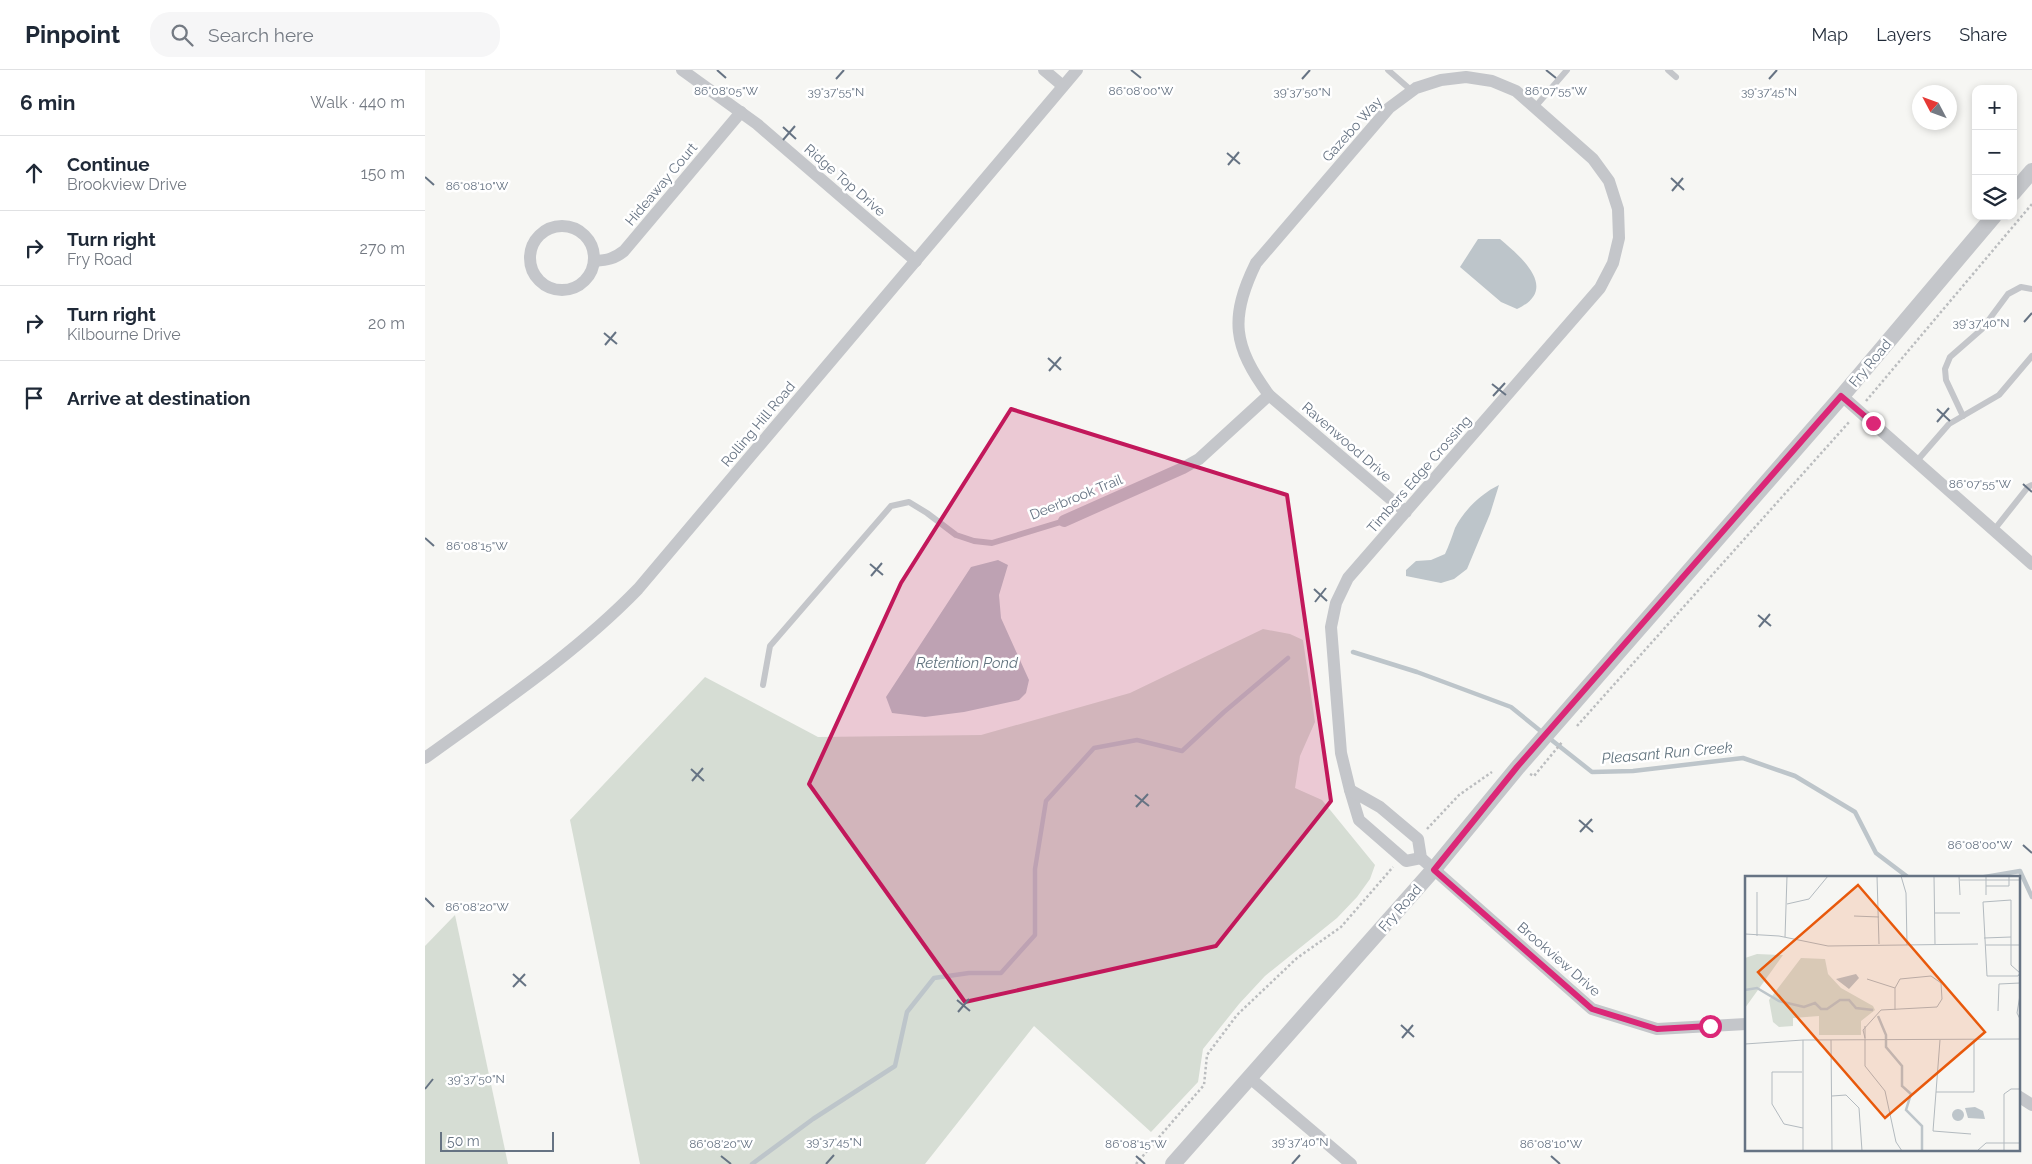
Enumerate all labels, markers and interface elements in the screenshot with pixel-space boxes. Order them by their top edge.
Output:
search box [150,12,500,57]
text: Pinpoint [25,20,120,49]
icon: search [168,21,196,49]
text: Search here [208,24,314,46]
text: Map [1812,24,1848,45]
text: Layers [1876,24,1931,45]
text: Share [1959,24,2007,45]
text: 86°08'05"W [694,84,758,98]
text: 86°08'00"W [1109,84,1174,98]
text: 86°07'55"W [1525,84,1588,98]
text: 39°37'55"N [808,85,864,99]
text: 39°37'50"N [1273,85,1331,99]
text: 39°37'45"N [1741,85,1797,99]
north arrow [1912,85,1957,130]
map controls [1972,85,2017,220]
button: + [1972,85,2017,130]
text: 6 min [20,90,75,115]
text: Walk · 440 m [310,93,405,112]
street label: Gazebo Way [1319,93,1386,165]
button: − [1972,130,2017,175]
street label: Hideaway Court [622,139,700,229]
street label: Ridge Top Drive [801,141,889,219]
text: Continue [67,153,150,175]
icon: ahead [20,159,48,187]
text: 150 m [361,164,405,183]
text: Brookview Drive [67,175,187,194]
button: layers [1972,175,2017,220]
text: 86°08'10"W [446,179,509,193]
text: Turn right [67,228,156,250]
icon: right [20,234,48,262]
text: 270 m [360,239,405,258]
text: Fry Road [67,250,132,269]
text: Turn right [67,303,156,325]
icon: right [20,309,48,337]
text: 20 m [368,314,405,333]
text: 39°37'40"N [1953,316,2009,330]
text: Kilbourne Drive [67,325,181,344]
street label: Fry Road [1846,336,1894,390]
street label: Rolling Hill Road [718,378,798,470]
icon: arrive [20,384,48,412]
text: Arrive at destination [67,387,251,409]
street label: Ravenwood Drive [1299,399,1395,485]
street label: Timbers Edge Crossing [1364,412,1474,536]
route end [1862,412,1885,435]
street label: Deerbrook Trail [1027,471,1125,523]
text: 86°07'55"W [1949,477,2012,491]
text: 86°08'15"W [446,539,508,553]
water label: Retention Pond [916,654,1019,672]
water label: Pleasant Run Creek [1601,738,1733,768]
text: 86°08'00"W [1948,838,2013,852]
inset map [1745,876,2019,1152]
street label: Fry Road [1375,881,1425,935]
text: 86°08'20"W [445,900,509,914]
street label: Brookview Drive [1514,919,1604,999]
route start [1699,1015,1722,1038]
text: 39°37'50"N [447,1072,505,1086]
scale bar [440,1129,554,1152]
text: 50 m [447,1133,480,1149]
text: 39°37'45"N [806,1135,862,1149]
text: 39°37'40"N [1272,1135,1328,1149]
text: 86°08'20"W [689,1137,753,1151]
text: 86°08'15"W [1105,1137,1167,1151]
text: 86°08'10"W [1520,1137,1583,1151]

